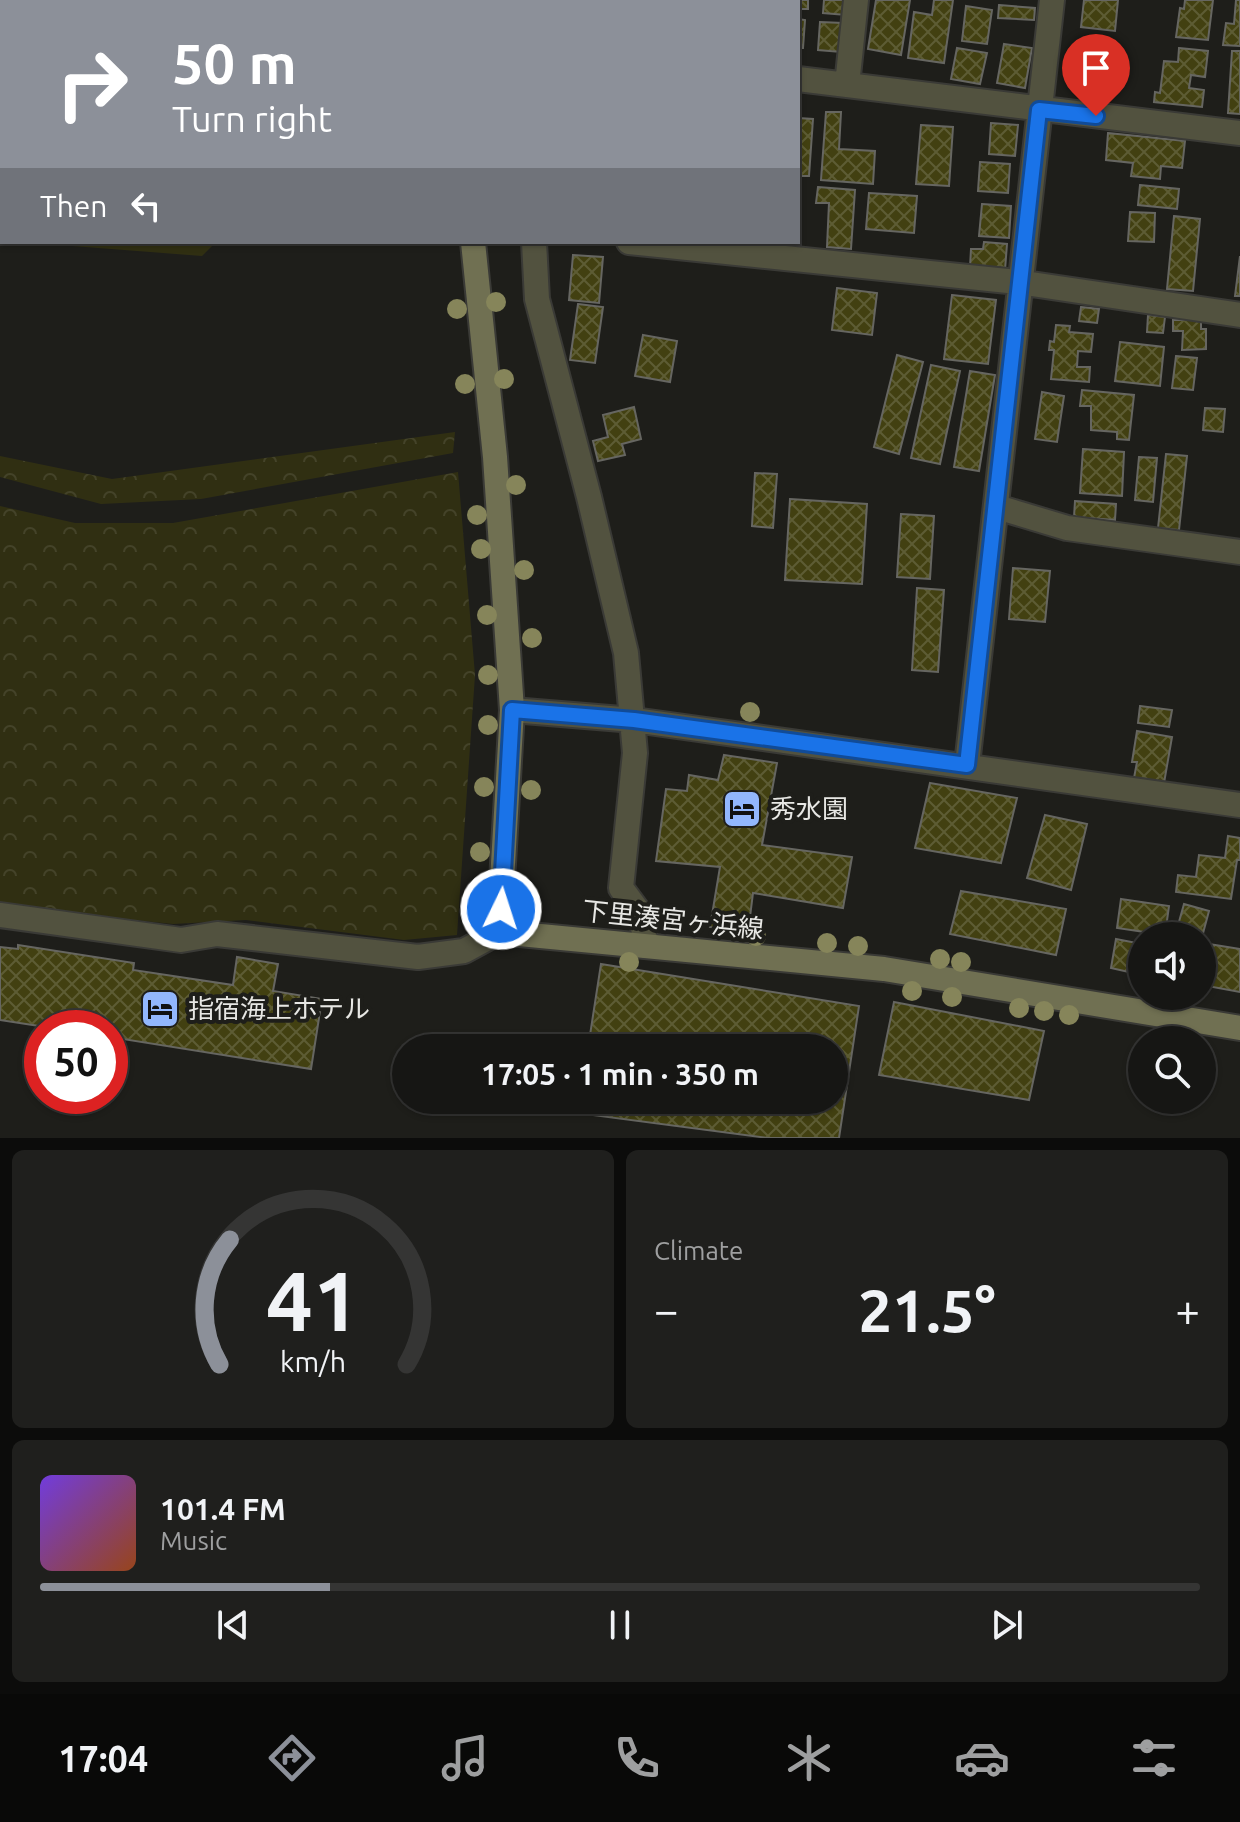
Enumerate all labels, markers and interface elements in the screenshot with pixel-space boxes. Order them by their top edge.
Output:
icon: right [40,32,144,136]
text: 50 m [172,32,297,95]
pin [1062,34,1130,116]
icon: arrive [1074,46,1118,90]
text: Turn right [172,98,332,139]
icon: left [124,184,168,228]
text: Then [40,189,108,223]
hotel icon: 秀水園 [721,788,763,830]
place label: 秀水園 [770,794,848,823]
position arrow [459,867,543,951]
street label: 下里湊宮ヶ浜線 [581,896,765,943]
map controls [1128,922,1216,1114]
button: sound [1128,922,1216,1010]
hotel icon: 指宿海上ホテル [139,988,181,1030]
place label: 指宿海上ホテル [188,994,370,1023]
speed limit sign: 50 [24,1010,128,1114]
button: search [1128,1026,1216,1114]
text: 17:05 · 1 min · 350 m [481,1057,759,1091]
text: Climate [654,1236,743,1265]
text: 41 [266,1253,360,1347]
text: 21.5° [858,1276,996,1343]
text: − [654,1285,679,1334]
text: + [1175,1285,1200,1334]
text: km/h [280,1345,346,1377]
text: 101.4 FM [160,1492,286,1526]
text: Music [160,1526,227,1555]
icon: previous [211,1603,255,1647]
icon: pause [598,1603,642,1647]
icon: next [985,1603,1029,1647]
icon: directions [264,1730,320,1786]
icon: music [437,1730,493,1786]
icon: phone [609,1730,665,1786]
icon: climate [781,1730,837,1786]
icon: car [954,1730,1010,1786]
icon: filters [1126,1730,1182,1786]
text: 17:04 [58,1738,148,1779]

